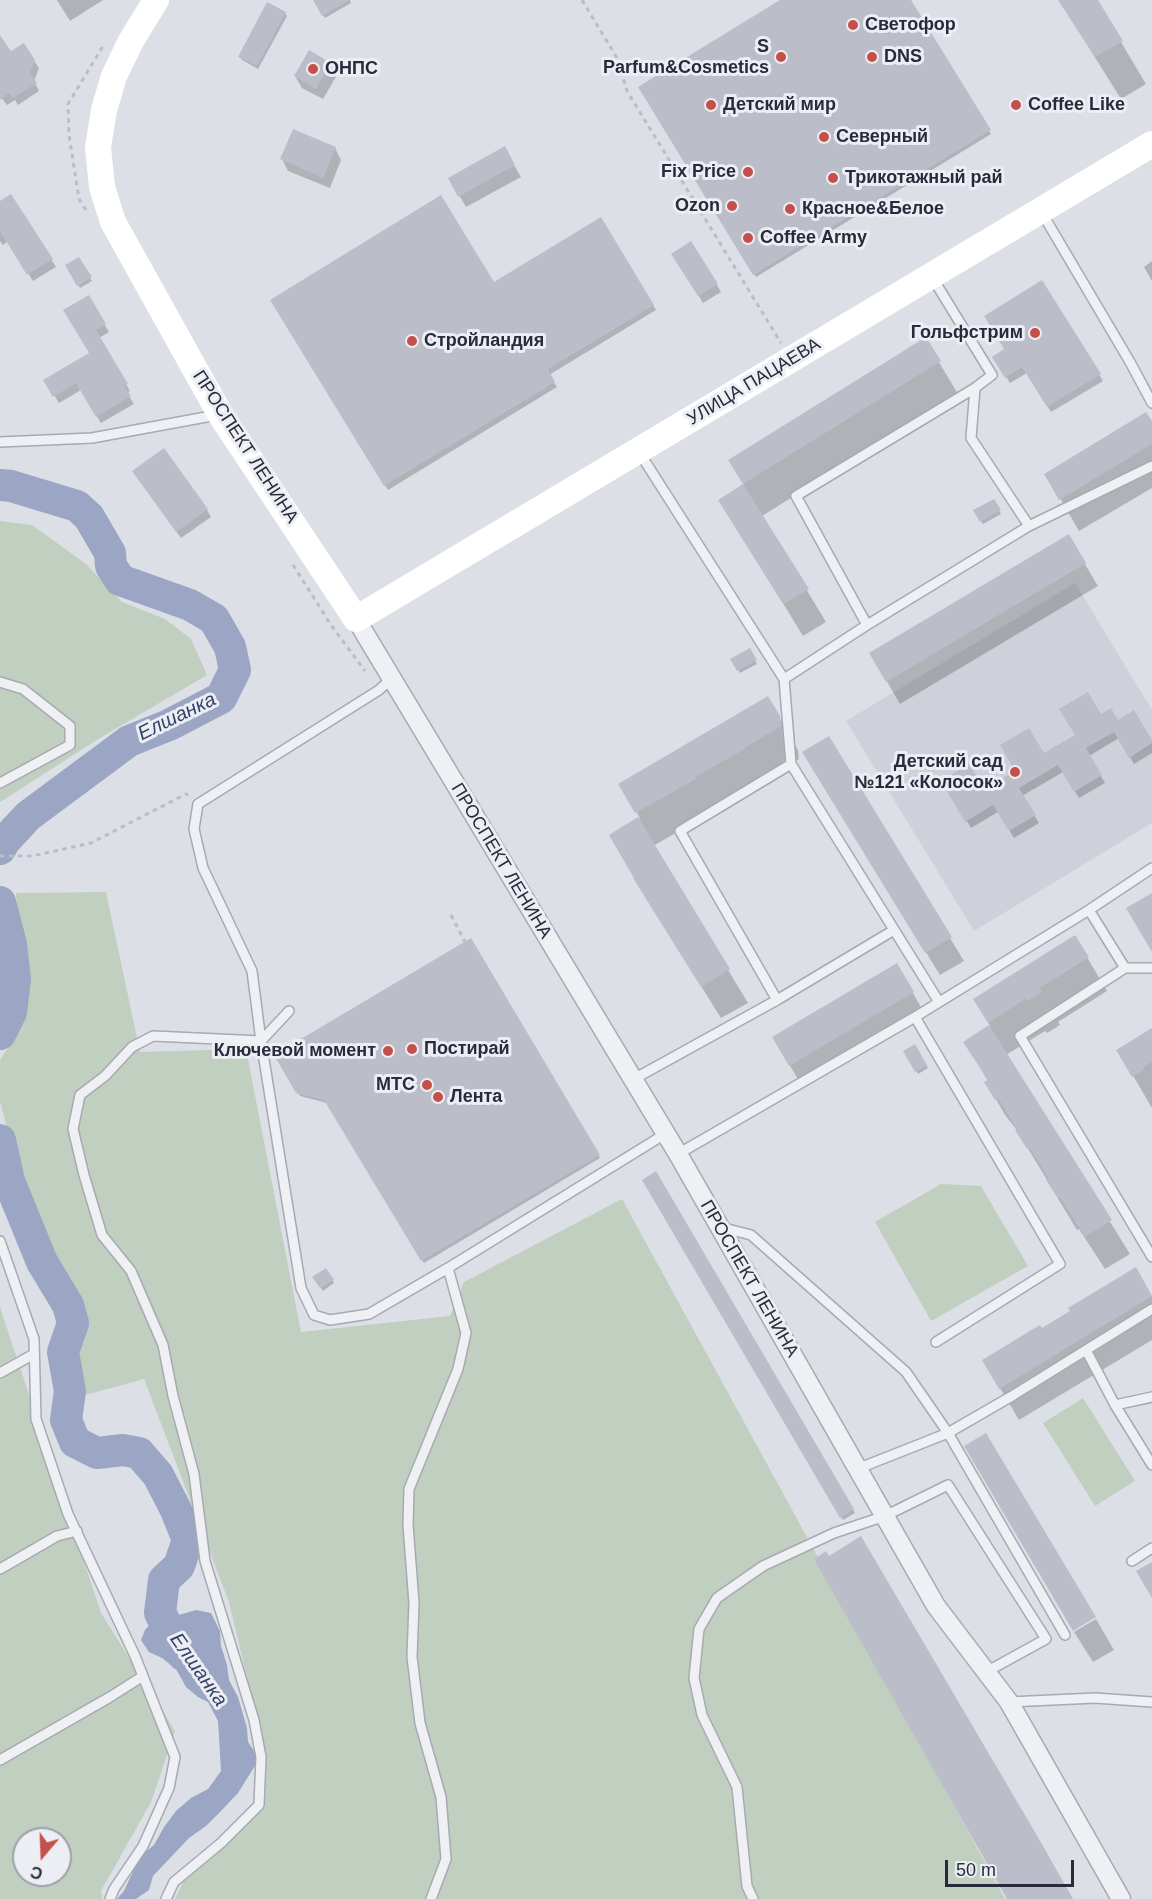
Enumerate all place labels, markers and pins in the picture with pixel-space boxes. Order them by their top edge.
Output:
place label: Светофор [865,14,956,36]
marker: Светофор [846,18,860,32]
place label: S Parfum&Cosmetics [603,36,769,78]
place label: DNS [884,46,922,68]
marker: S Parfum&Cosmetics [774,50,788,64]
marker: DNS [865,50,879,64]
place label: ОНПС [325,58,378,80]
marker: ОНПС [306,62,320,76]
place label: Детский мир [723,94,836,116]
place label: Coffee Like [1028,94,1125,116]
marker: Детский мир [704,98,718,112]
marker: Coffee Like [1009,98,1023,112]
place label: Северный [836,126,928,148]
marker: Северный [817,130,831,144]
place label: Fix Price [661,161,736,183]
marker: Fix Price [741,165,755,179]
place label: Трикотажный рай [845,167,1003,189]
marker: Трикотажный рай [826,171,840,185]
place label: Ozon [675,195,720,217]
place label: Красное&Белое [802,198,944,220]
marker: Ozon [725,199,739,213]
marker: Красное&Белое [783,202,797,216]
place label: Coffee Army [760,227,867,249]
marker: Coffee Army [741,231,755,245]
place label: Гольфстрим [911,322,1023,344]
marker: Гольфстрим [1028,326,1042,340]
place label: Стройландия [424,330,544,352]
marker: Стройландия [405,334,419,348]
place label: Детский сад №121 «Колосок» [854,751,1003,794]
marker: Детский сад №121 «Колосок» [1008,765,1022,779]
place label: Постирай [424,1038,510,1060]
place label: Ключевой момент [214,1040,376,1062]
marker: Постирай [405,1042,419,1056]
marker: Ключевой момент [381,1044,395,1058]
place label: МТС [376,1074,415,1096]
marker: МТС [420,1078,434,1092]
place label: Лента [450,1086,502,1108]
marker: Лента [431,1090,445,1104]

